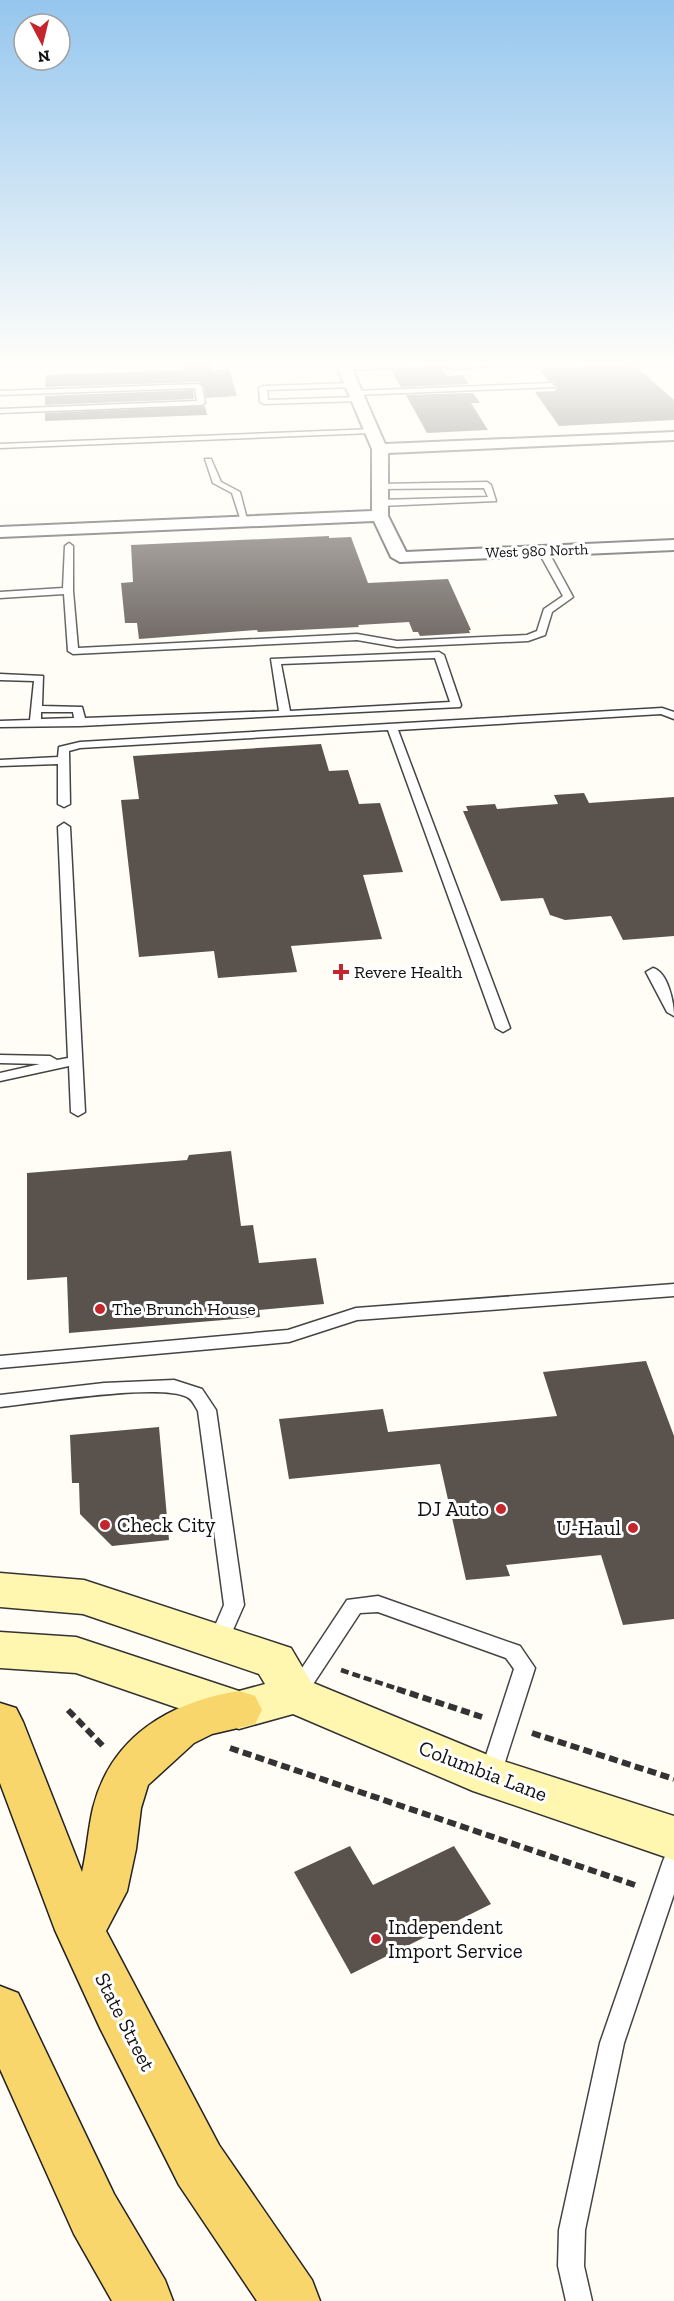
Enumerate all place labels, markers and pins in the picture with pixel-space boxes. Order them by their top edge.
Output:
place label: Revere Health [354,961,462,983]
marker: Revere Health [332,963,350,981]
place label: The Brunch House [112,1298,256,1320]
marker: The Brunch House [93,1302,107,1316]
place label: DJ Auto [417,1496,489,1521]
marker: DJ Auto [494,1502,508,1516]
place label: Check City [117,1512,216,1537]
place label: U-Haul [556,1515,621,1540]
marker: Check City [98,1518,112,1532]
marker: U-Haul [626,1521,640,1535]
place label: Independent Import Service [388,1914,523,1963]
marker: Independent Import Service [369,1932,383,1946]

